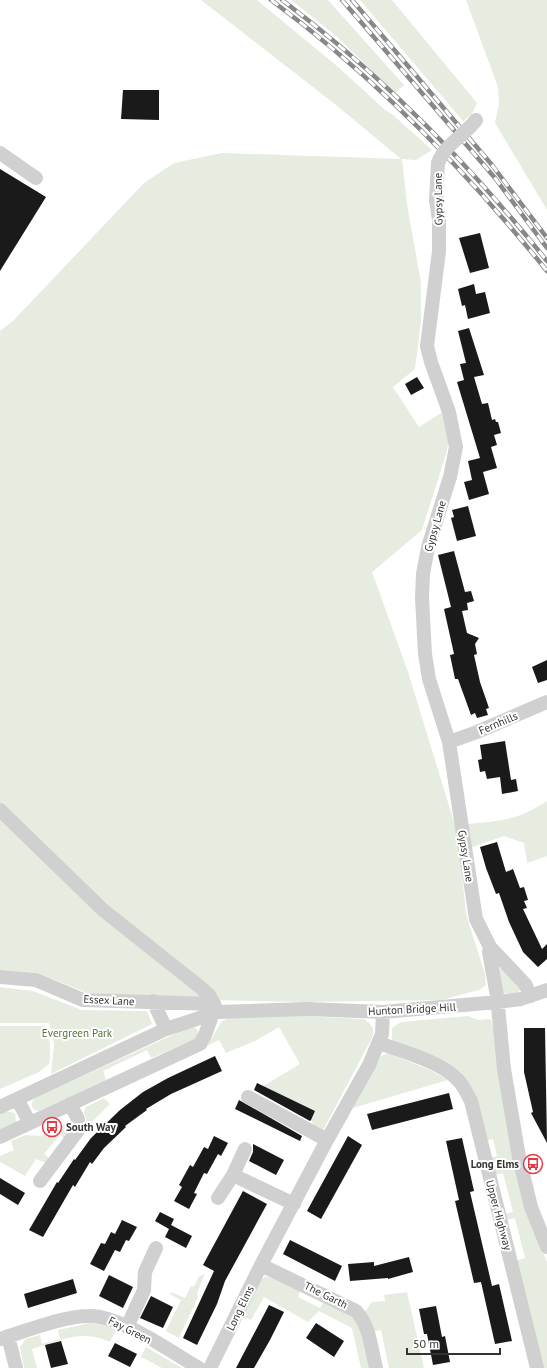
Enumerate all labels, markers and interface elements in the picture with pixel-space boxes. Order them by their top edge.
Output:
street label: Gypsy Lane [431,172,445,225]
street label: Gypsy Lane [421,498,449,553]
street label: Fernhills [476,708,520,737]
street label: Gypsy Lane [455,829,477,883]
street label: Essex Lane [83,992,135,1008]
street label: Hunton Bridge Hill [368,1000,457,1018]
park label: Evergreen Park [42,1026,113,1040]
bus stop icon: South Way [41,1116,63,1138]
place label: South Way [66,1120,116,1134]
bus stop icon: Long Elms [522,1153,544,1175]
place label: Long Elms [471,1157,519,1171]
street label: Upper Highway [483,1178,515,1253]
street label: The Garth [302,1278,350,1312]
street label: Long Elms [223,1283,257,1333]
street label: Fay Green [106,1313,154,1347]
scale bar [407,1330,500,1356]
text: 50 m [413,1336,439,1351]

